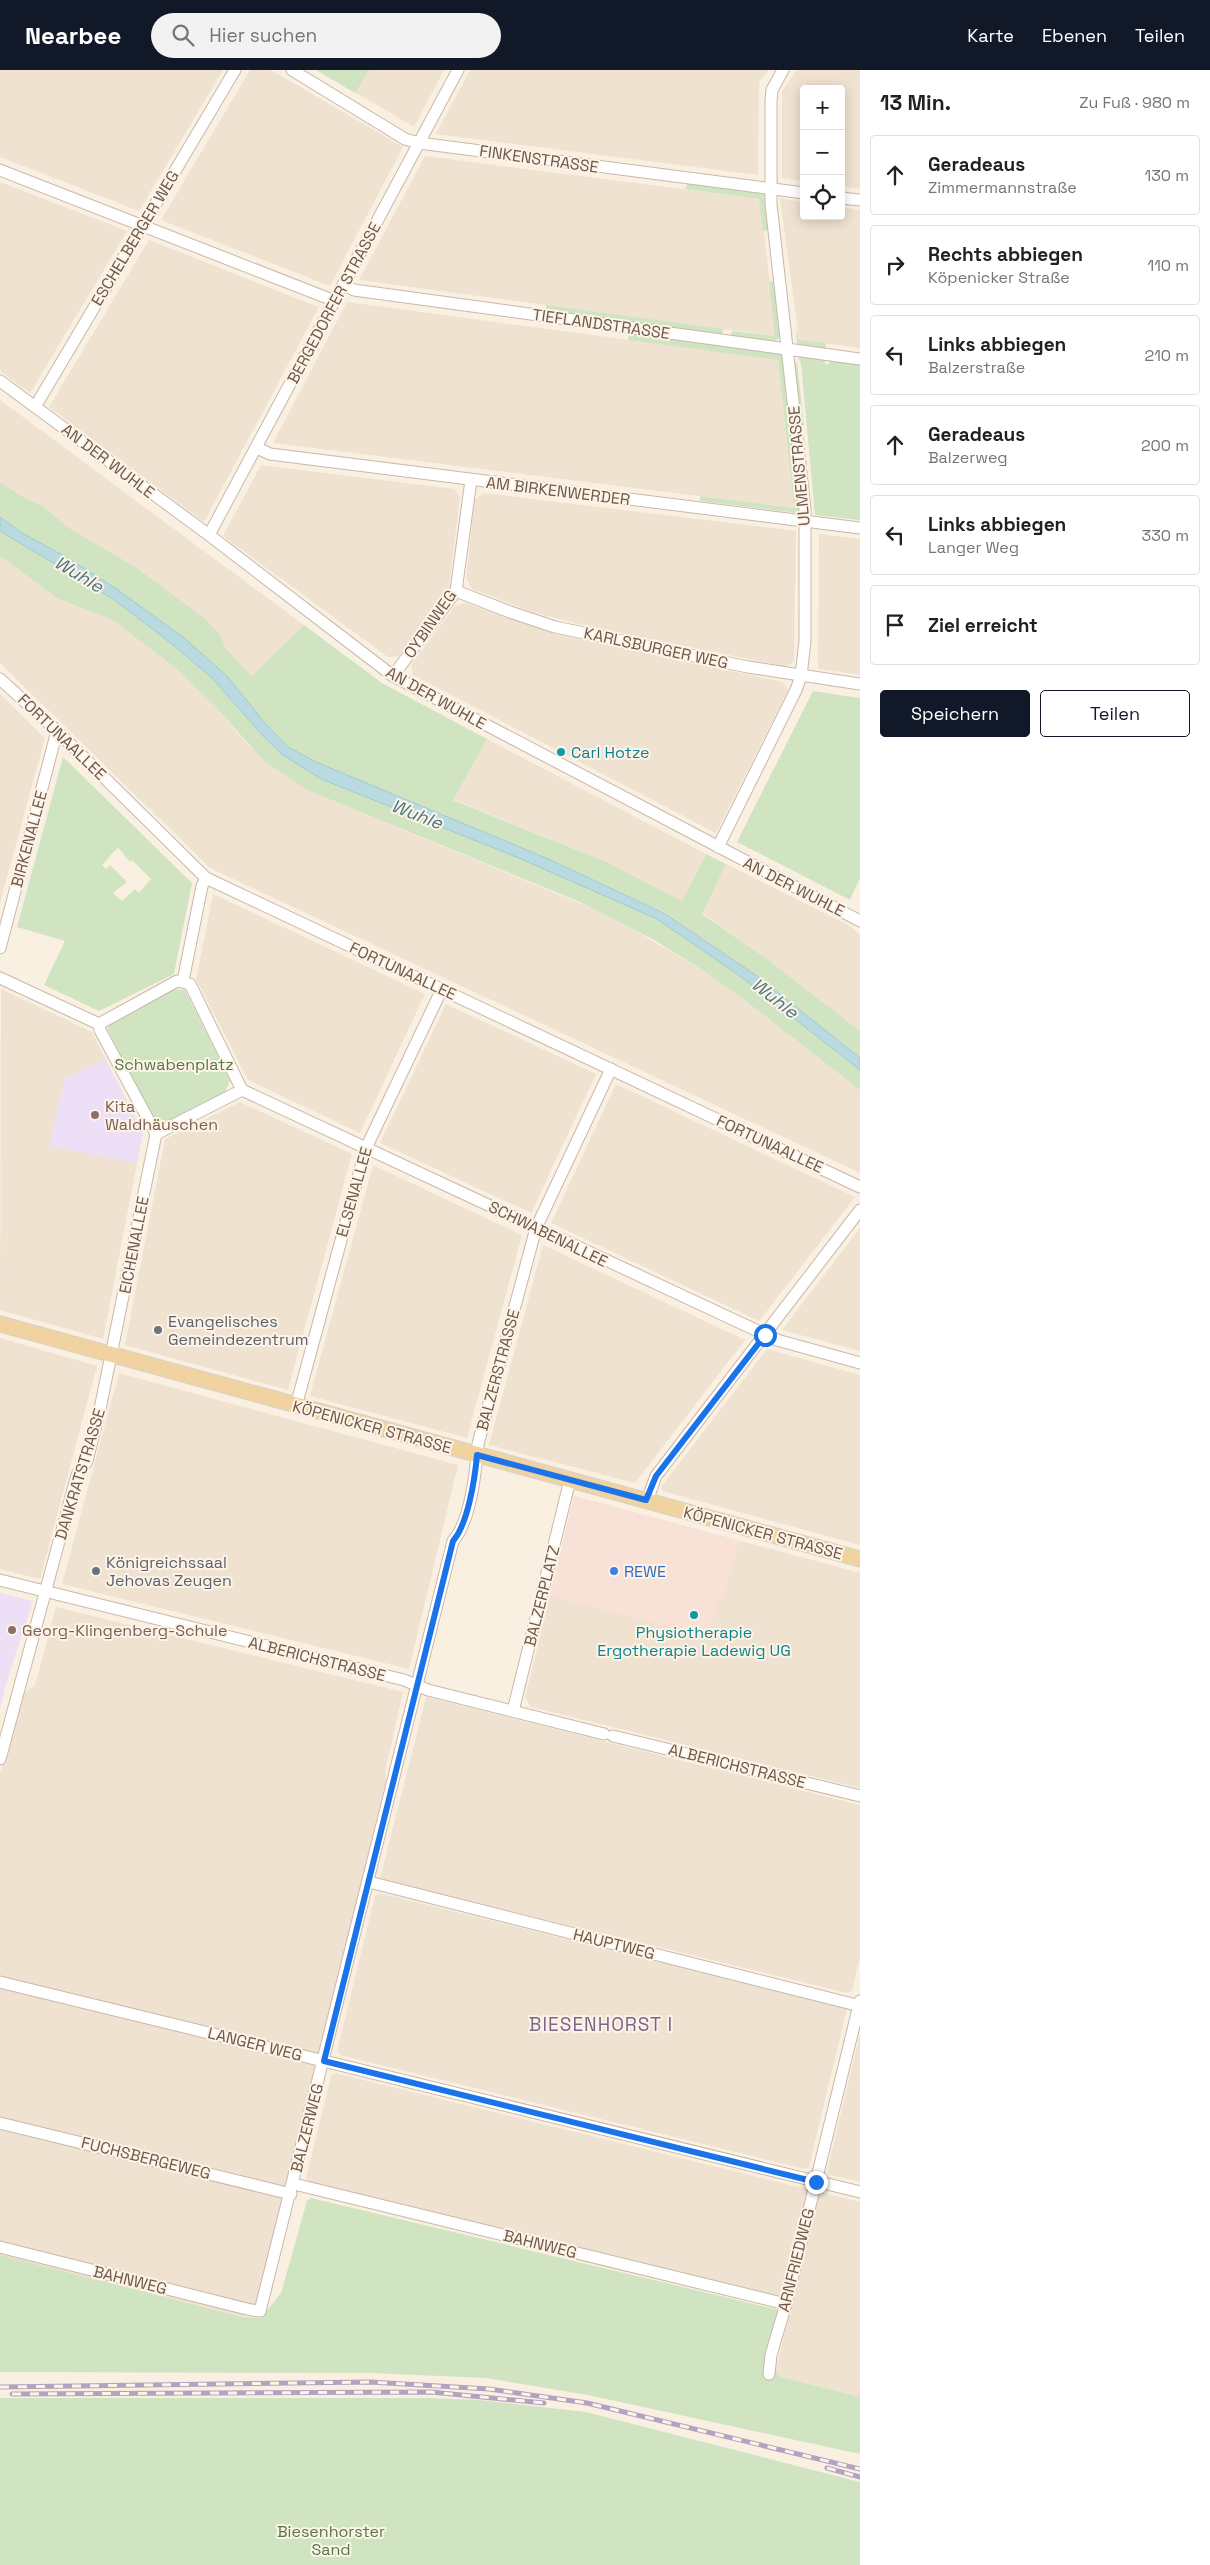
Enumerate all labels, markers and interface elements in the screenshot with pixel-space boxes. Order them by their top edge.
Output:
search box [151,13,501,58]
text: Nearbee [25,20,121,51]
icon: search [169,21,197,49]
text: Hier suchen [209,23,317,48]
text: Karte [967,24,1014,47]
text: Ebenen [1042,24,1107,47]
text: Teilen [1135,24,1185,47]
map controls [800,85,845,220]
button: + [800,85,845,130]
text: 13 Min. [880,89,951,116]
text: Zu Fuß · 980 m [1079,92,1190,113]
button: − [800,130,845,175]
street label: FINKENSTRASSE [478,140,600,178]
text: Geradeaus [928,152,1025,177]
icon: ahead [881,161,909,189]
text: 130 m [1145,165,1189,186]
street label: ESCHELBERGER WEG [86,166,184,310]
button: locate [800,175,845,220]
text: Zimmermannstraße [928,177,1077,198]
street label: BERGEDORFER STRASSE [282,219,386,387]
text: Rechts abbiegen [928,242,1083,267]
icon: right [881,251,909,279]
text: 110 m [1147,255,1189,276]
text: Köpenicker Straße [928,267,1070,288]
street label: TIEFLANDSTRASSE [531,304,671,344]
text: Links abbiegen [928,332,1066,357]
icon: left [881,341,909,369]
text: 210 m [1145,345,1189,366]
text: Balzerstraße [928,357,1025,378]
street label: ULMENSTRASSE [783,405,815,527]
street label: AN DER WUHLE [57,419,159,503]
text: Geradeaus [928,422,1025,447]
icon: ahead [881,431,909,459]
text: 200 m [1141,435,1189,456]
text: Balzerweg [928,447,1008,468]
street label: AM BIRKENWERDER [485,472,631,510]
text: Links abbiegen [928,512,1066,537]
icon: left [881,521,909,549]
text: 330 m [1142,525,1189,546]
text: Langer Weg [928,537,1019,558]
water label: Wuhle [50,551,109,598]
street label: OYBINWEG [399,586,461,662]
icon: arrive [881,611,909,639]
text: Ziel erreicht [928,613,1038,638]
street label: KARLSBURGER WEG [582,622,730,674]
street label: AN DER WUHLE [382,662,490,734]
street label: FORTUNAALLEE [13,689,111,785]
button: Speichern [880,690,1030,737]
button: Teilen [1040,690,1190,737]
place label: Carl Hotze [571,742,649,763]
marker: Carl Hotze [555,746,567,758]
street label: BIRKENALLEE [6,788,52,890]
water label: Wuhle [388,794,447,835]
street label: AN DER WUHLE [740,852,848,922]
street label: FORTUNAALLEE [346,937,460,1005]
water label: Wuhle [747,973,804,1024]
park label: Schwabenplatz [114,1054,234,1075]
place label: Kita Waldhäuschen [105,1096,218,1135]
marker: Kita Waldhäuschen [89,1109,101,1121]
street label: FORTUNAALLEE [713,1110,827,1178]
street label: ELSENALLEE [331,1145,377,1239]
street label: EICHENALLEE [114,1194,154,1296]
street label: SCHWABENALLEE [485,1196,611,1272]
street label: BALZERSTRASSE [472,1307,524,1433]
place label: Evangelisches Gemeindezentrum [168,1311,309,1350]
marker: Evangelisches Gemeindezentrum [152,1324,164,1336]
route start [754,1324,777,1347]
street label: KÖPENICKER STRASSE [290,1396,454,1458]
street label: DANKRATSTRASSE [50,1406,110,1542]
street label: KÖPENICKER STRASSE [681,1502,845,1564]
street label: BALZERPLATZ [519,1543,565,1649]
place label: Königreichssaal Jehovas Zeugen [106,1552,232,1591]
place label: REWE [624,1561,666,1582]
marker: Königreichssaal Jehovas Zeugen [90,1565,102,1577]
marker: REWE [608,1565,620,1577]
marker: Physiotherapie Ergotherapie Ladewig UG [688,1609,700,1621]
place label: Georg-Klingenberg-Schule [22,1620,228,1641]
place label: Physiotherapie Ergotherapie Ladewig UG [597,1622,791,1661]
marker: Georg-Klingenberg-Schule [6,1624,18,1636]
street label: ALBERICHSTRASSE [246,1632,388,1686]
street label: ALBERICHSTRASSE [666,1739,808,1793]
street label: HAUPTWEG [571,1924,657,1964]
district label: BIESENHORST I [529,2012,673,2037]
street label: LANGER WEG [206,2022,304,2066]
street label: BALZERWEG [286,2081,328,2175]
street label: FUCHSBERGEWEG [79,2132,213,2184]
route end [805,2171,828,2194]
street label: ARNFRIEDWEG [773,2206,819,2314]
street label: BAHNWEG [501,2225,579,2263]
street label: BAHNWEG [91,2261,169,2299]
park label: Biesenhorster Sand [277,2521,385,2560]

